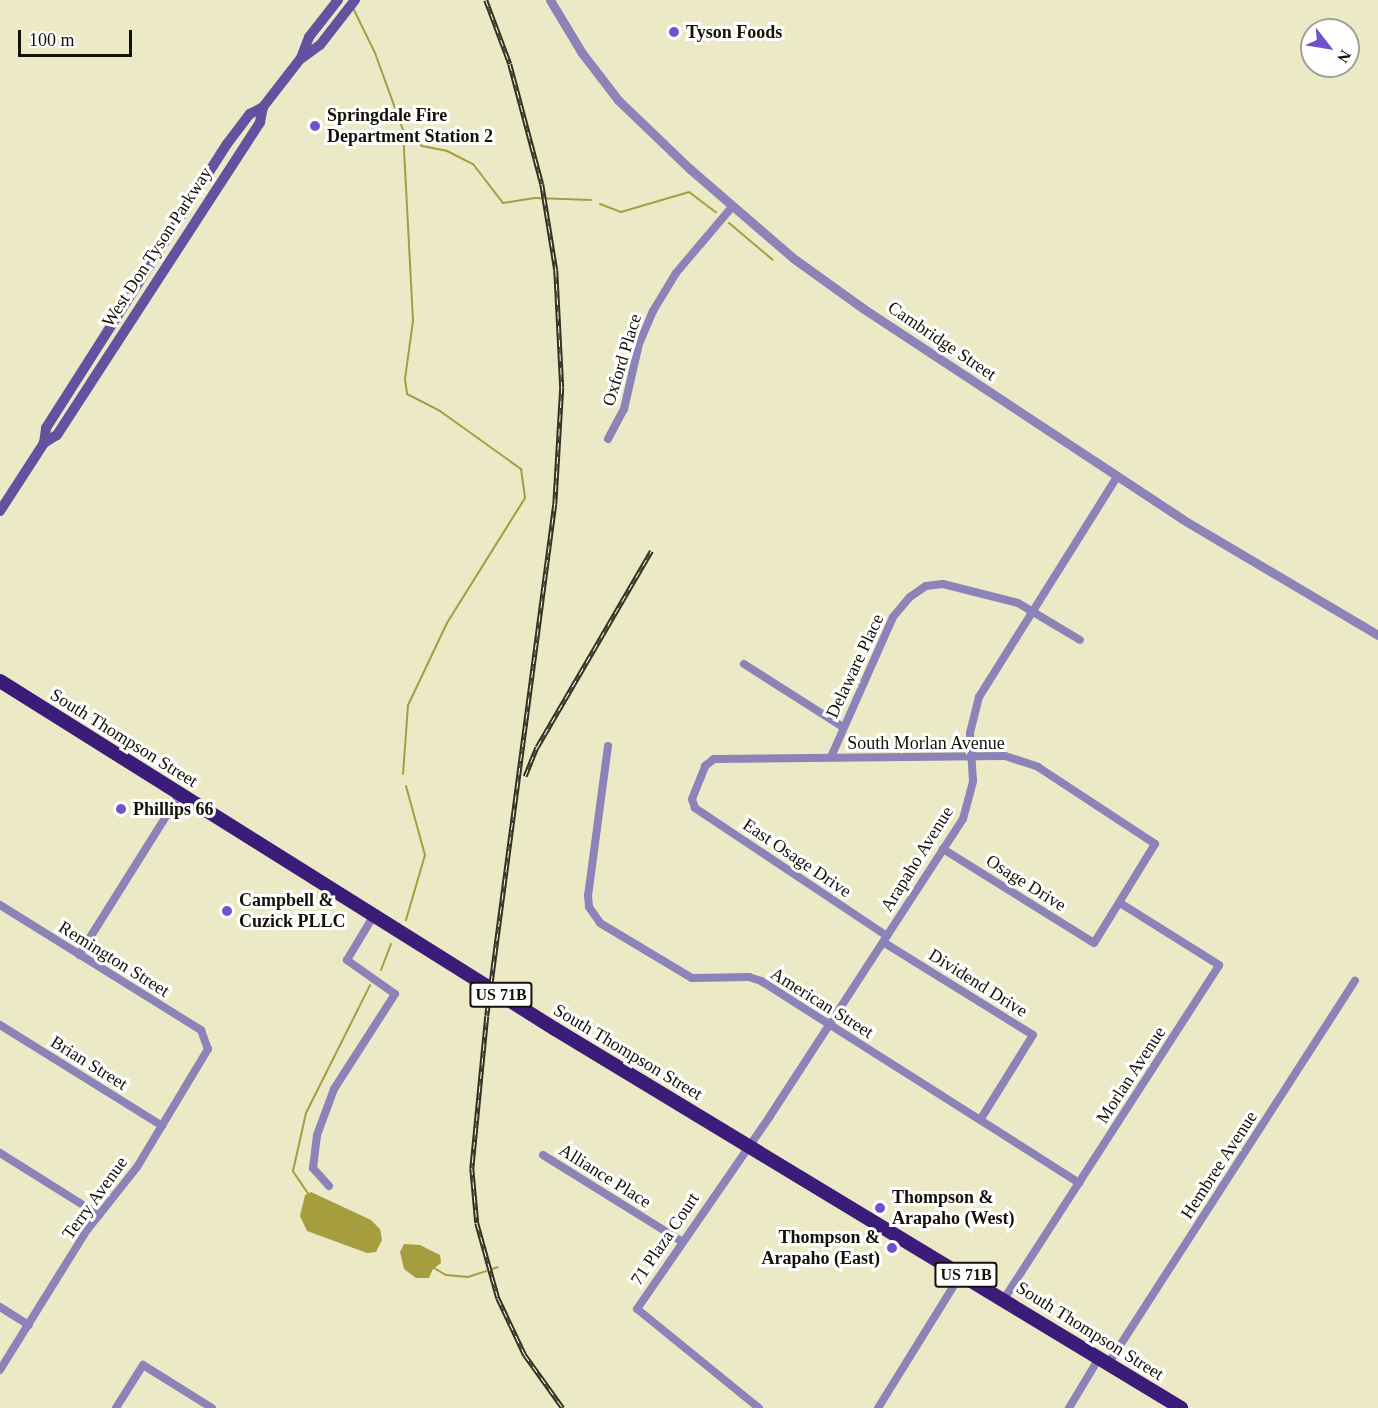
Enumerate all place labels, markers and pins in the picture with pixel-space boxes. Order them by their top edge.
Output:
place label: Tyson Foods [686,21,782,43]
marker: Tyson Foods [667,25,681,39]
place label: Springdale Fire Department Station 2 [327,105,493,148]
marker: Springdale Fire Department Station 2 [308,119,322,133]
place label: Phillips 66 [133,798,214,820]
marker: Phillips 66 [114,802,128,816]
place label: Campbell & Cuzick PLLC [239,890,346,932]
marker: Campbell & Cuzick PLLC [220,904,234,918]
place label: Thompson & Arapaho (West) [892,1187,1014,1230]
marker: Thompson & Arapaho (West) [873,1201,887,1215]
place label: Thompson & Arapaho (East) [761,1227,880,1270]
marker: Thompson & Arapaho (East) [885,1241,899,1255]

